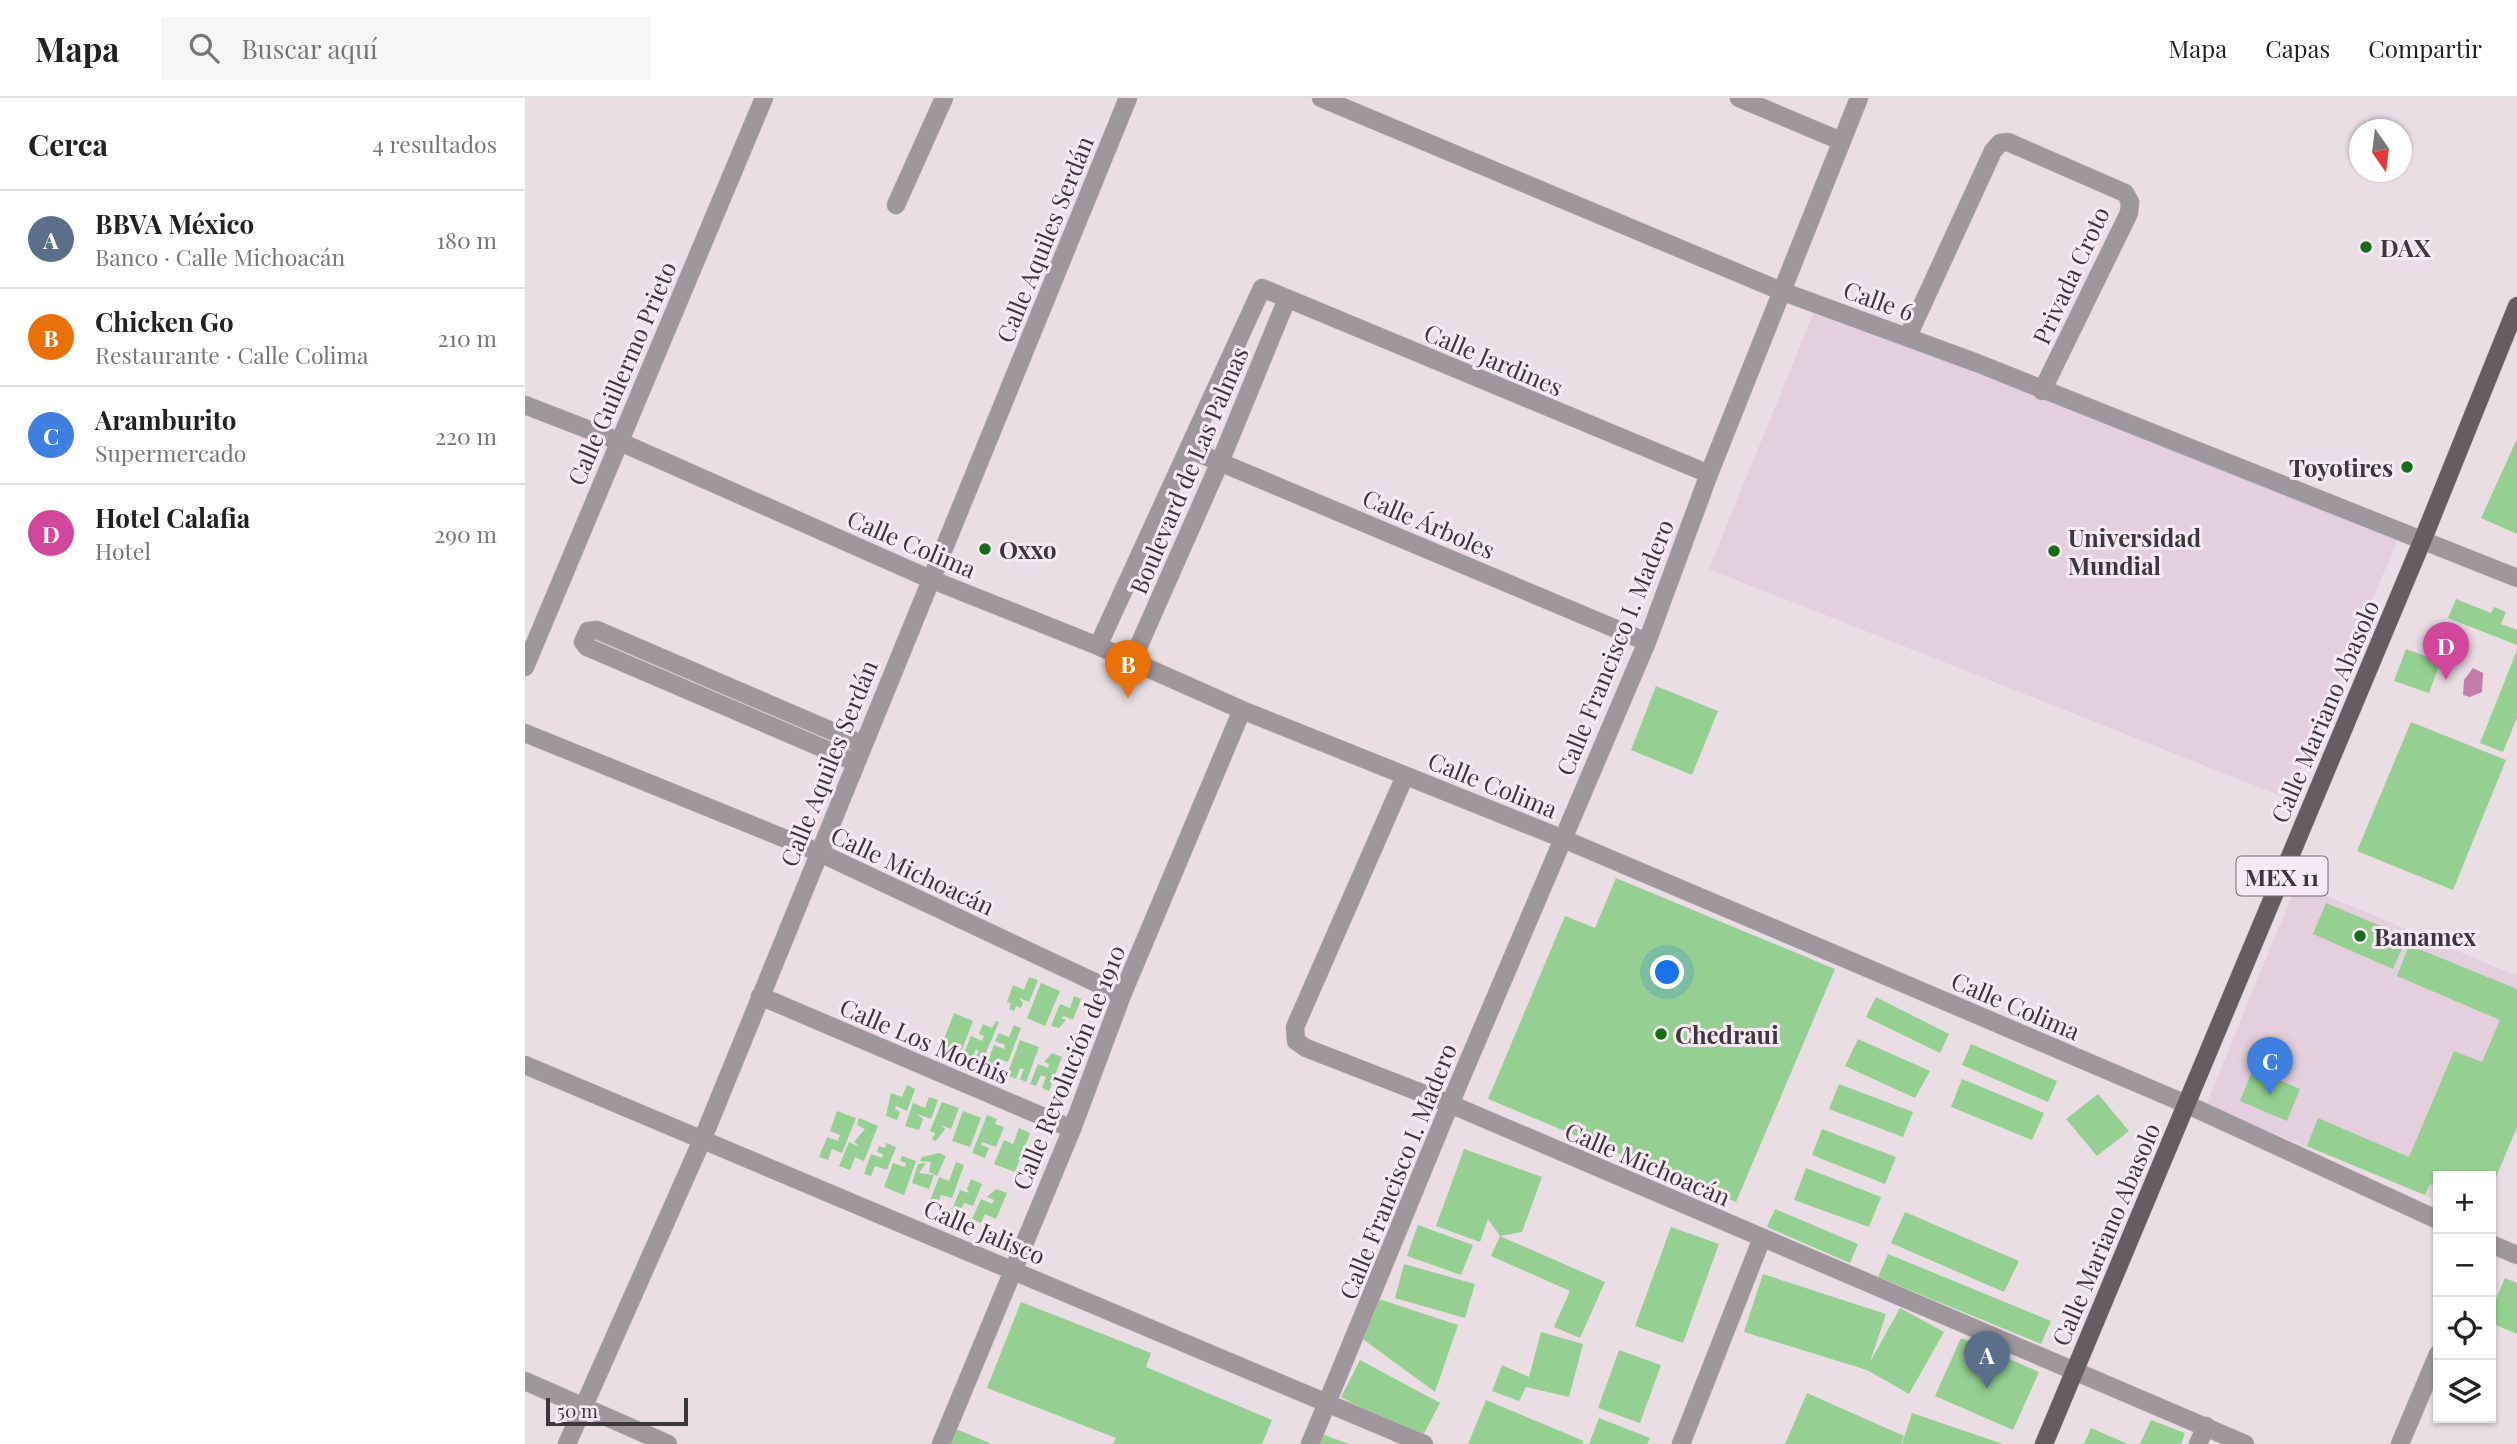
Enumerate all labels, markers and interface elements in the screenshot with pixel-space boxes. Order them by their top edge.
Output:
search box [161,17,651,80]
text: Mapa [35,26,119,70]
icon: search [185,29,223,67]
text: Buscar aquí [241,31,378,66]
text: Mapa [2169,32,2227,64]
text: Capas [2265,32,2330,64]
text: Compartir [2368,32,2482,64]
north arrow [2349,119,2412,182]
text: Cerca [28,124,108,164]
text: 4 resultados [372,128,497,159]
street label: Calle Aquiles Serdán [988,131,1100,347]
street label: Privada Croto [2024,201,2116,349]
text: BBVA México [95,206,254,241]
text: A [43,224,59,255]
text: 180 m [437,224,497,255]
place label: DAX [2380,231,2431,263]
marker: DAX [2358,239,2374,255]
text: Banco · Calle Michoacán [95,241,345,272]
street label: Calle Guillermo Prieto [559,256,683,490]
street label: Calle 6 [1839,273,1919,327]
text: Chicken Go [95,304,234,339]
street label: Calle Jardines [1420,315,1568,403]
text: B [43,322,59,353]
text: 210 m [438,322,497,353]
text: Restaurante · Calle Colima [95,339,368,370]
street label: Boulevard de Las Palmas [1121,341,1255,599]
text: Aramburito [95,402,237,437]
text: C [43,420,59,451]
text: 220 m [435,420,497,451]
text: Supermercado [95,437,246,468]
place label: Toyotires [2289,451,2393,483]
marker: Toyotires [2399,459,2415,475]
street label: Calle Árboles [1358,481,1500,565]
text: Hotel Calafia [95,500,250,535]
street label: Calle Colima [843,502,981,584]
street label: Calle Francisco I. Madero [1548,514,1680,780]
text: D [42,518,60,549]
text: 290 m [434,518,497,549]
place label: Universidad Mundial [2068,521,2201,581]
place label: Oxxo [999,533,1057,565]
text: Hotel [95,535,151,566]
marker: Oxxo [977,541,993,557]
marker: Universidad Mundial [2046,543,2062,559]
street label: Calle Mariano Abasolo [2263,595,2385,827]
pin: D [2423,622,2469,680]
pin: B [1105,640,1151,698]
street label: Calle Aquiles Serdán [772,655,884,871]
street label: Calle Colima [1424,744,1562,824]
street label: Calle Michoacán [826,818,1000,922]
road number: MEX 11 [2237,856,2327,896]
place label: Banamex [2374,920,2476,952]
marker: Banamex [2352,928,2368,944]
street label: Calle Revolución de 1910 [1004,940,1132,1194]
your location [1650,955,1684,989]
street label: Calle Colima [1947,964,2085,1046]
street label: Calle Los Mochis [835,990,1015,1090]
place label: Chedraui [1675,1018,1779,1050]
marker: Chedraui [1653,1026,1669,1042]
pin: C [2247,1037,2293,1095]
street label: Calle Francisco I. Madero [1331,1038,1463,1304]
street label: Calle Michoacán [1560,1114,1736,1212]
street label: Calle Mariano Abasolo [2044,1118,2166,1350]
map controls [2433,1171,2496,1423]
button: + [2433,1171,2496,1234]
street label: Calle Jalisco [919,1191,1051,1271]
button: − [2433,1234,2496,1297]
button: locate [2433,1297,2496,1360]
pin: A [1964,1331,2010,1389]
button: layers [2433,1360,2496,1423]
scale bar [546,1395,688,1427]
text: 50 m [557,1397,598,1423]

